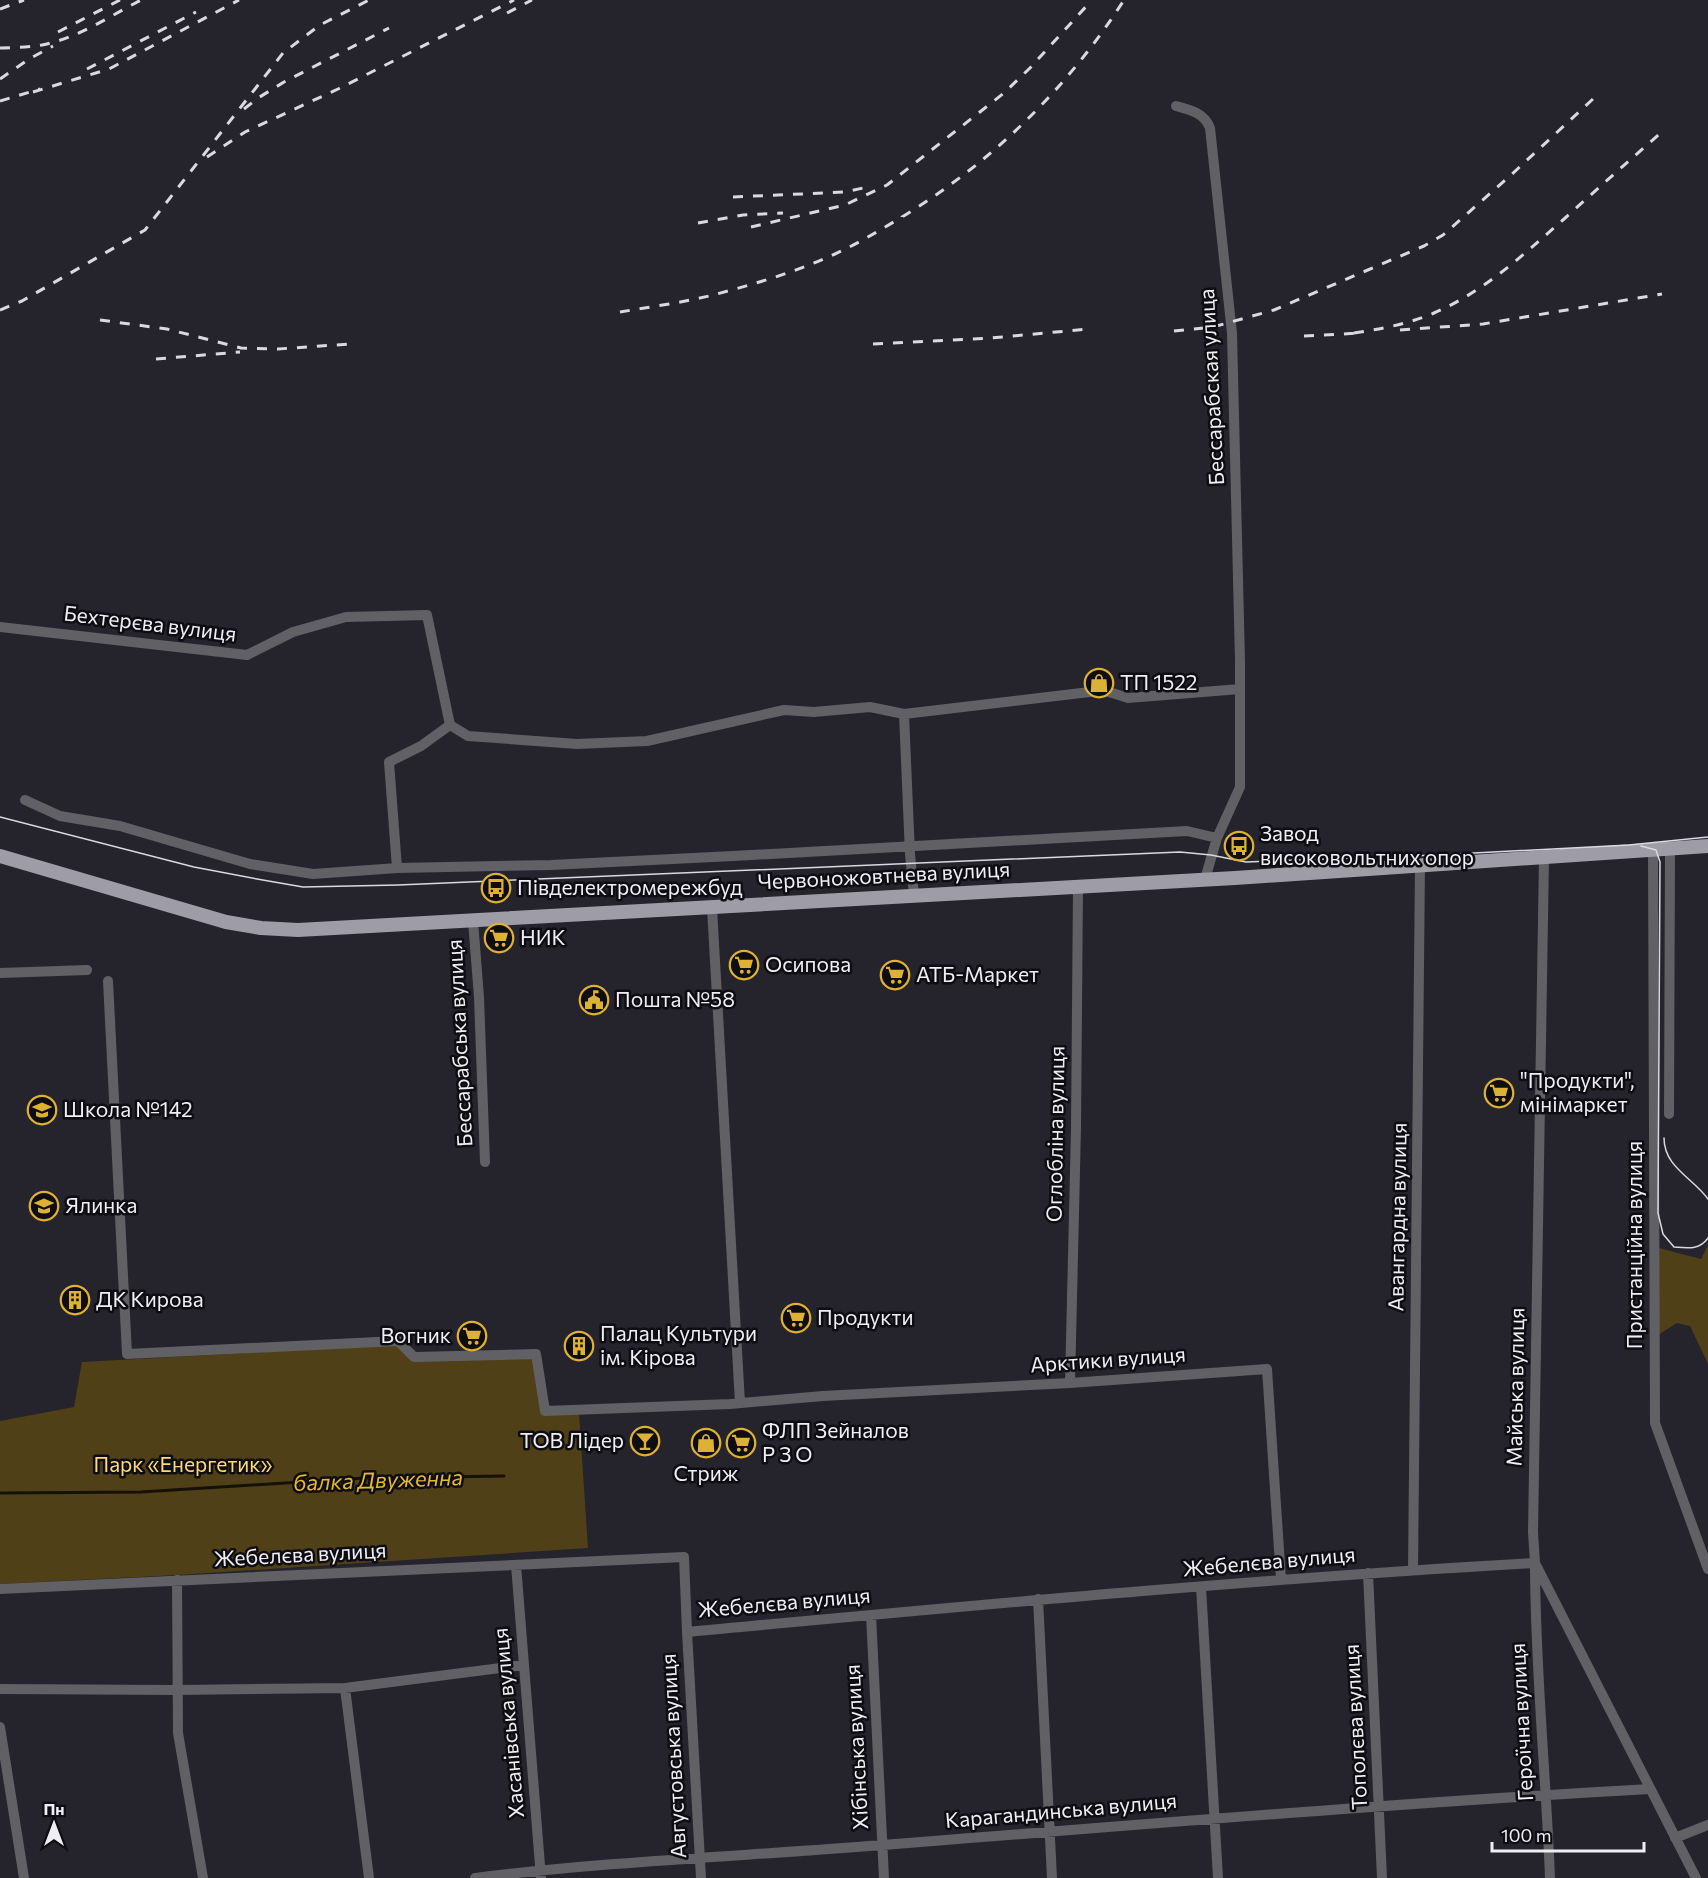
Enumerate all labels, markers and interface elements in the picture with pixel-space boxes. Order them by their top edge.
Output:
street label: Бессарабская улица [1193,288,1228,486]
street label: Бехтерєва вулиця [62,600,238,646]
shop icon: ТП 1522 [1083,667,1115,699]
place label: ТП 1522 [1120,669,1198,694]
place label: Завод високовольтних опор [1260,820,1474,869]
bus stop icon: Завод високовольтних опор [1223,830,1255,862]
street label: Червоножовтнева вулиця [757,855,1011,894]
bus stop icon: Півделектромережбуд [480,872,512,904]
place label: Півделектромережбуд [517,874,742,899]
supermarket icon: НИК [483,922,515,954]
place label: НИК [520,924,566,949]
street label: Бессарабська вулиця [441,939,476,1147]
supermarket icon: Осипова [728,949,760,981]
place label: Осипова [765,951,851,976]
supermarket icon: АТБ-Маркет [879,959,911,991]
place label: АТБ-Маркет [916,961,1039,986]
public building icon: Пошта №58 [578,984,610,1016]
place label: Пошта №58 [615,986,735,1011]
street label: Оглобліна вулиця [1040,1046,1069,1222]
place label: "Продукти", мінімаркет [1520,1067,1635,1116]
supermarket icon: "Продукти", мінімаркет [1483,1077,1515,1109]
school or university icon: Школа №142 [26,1094,58,1126]
place label: Школа №142 [63,1096,193,1121]
street label: Авангардна вулиця [1382,1122,1411,1312]
street label: Пристанційна вулиця [1621,1141,1646,1349]
school or university icon: Ялинка [28,1190,60,1222]
place label: Ялинка [65,1192,137,1217]
building icon: ДК Кирова [59,1284,91,1316]
place label: ДК Кирова [96,1286,204,1311]
supermarket icon: Продукти [780,1302,812,1334]
place label: Продукти [817,1304,914,1329]
street label: Майська вулиця [1501,1307,1528,1467]
supermarket icon: Вогник [456,1320,488,1352]
place label: Палац Культури ім. Кірова [600,1320,757,1369]
place label: Вогник [380,1322,451,1347]
building icon: Палац Культури ім. Кірова [563,1330,595,1362]
street label: Арктики вулиця [1029,1341,1187,1376]
place label: ФЛП Зейналов Р З О [762,1417,909,1466]
bar icon: ТОВ Лідер [629,1425,661,1457]
place label: ТОВ Лідер [520,1427,624,1452]
shop icon: Стриж [690,1427,722,1459]
supermarket icon: ФЛП Зейналов Р З О [725,1427,757,1459]
park label: Парк «Енергетик» [93,1451,273,1476]
place label: Стриж [674,1460,739,1485]
water label: балка Двуженна [293,1463,463,1496]
street label: Жебелєва вулиця [213,1536,387,1571]
street label: Жебелєва вулиця [1182,1541,1356,1581]
street label: Жебелєва вулиця [697,1582,871,1622]
street label: Хасанівська вулиця [487,1627,528,1819]
street label: Героїчна вулиця [1504,1642,1537,1802]
street label: Тополєва вулиця [1338,1643,1371,1811]
street label: Августовська вулиця [655,1653,690,1859]
street label: Хібінська вулиця [839,1664,872,1830]
street label: Карагандинська вулиця [944,1787,1178,1832]
north arrow [24,1794,84,1854]
text: Пн [43,1799,65,1818]
scale bar [1492,1815,1644,1853]
text: 100 m [1501,1824,1551,1846]

